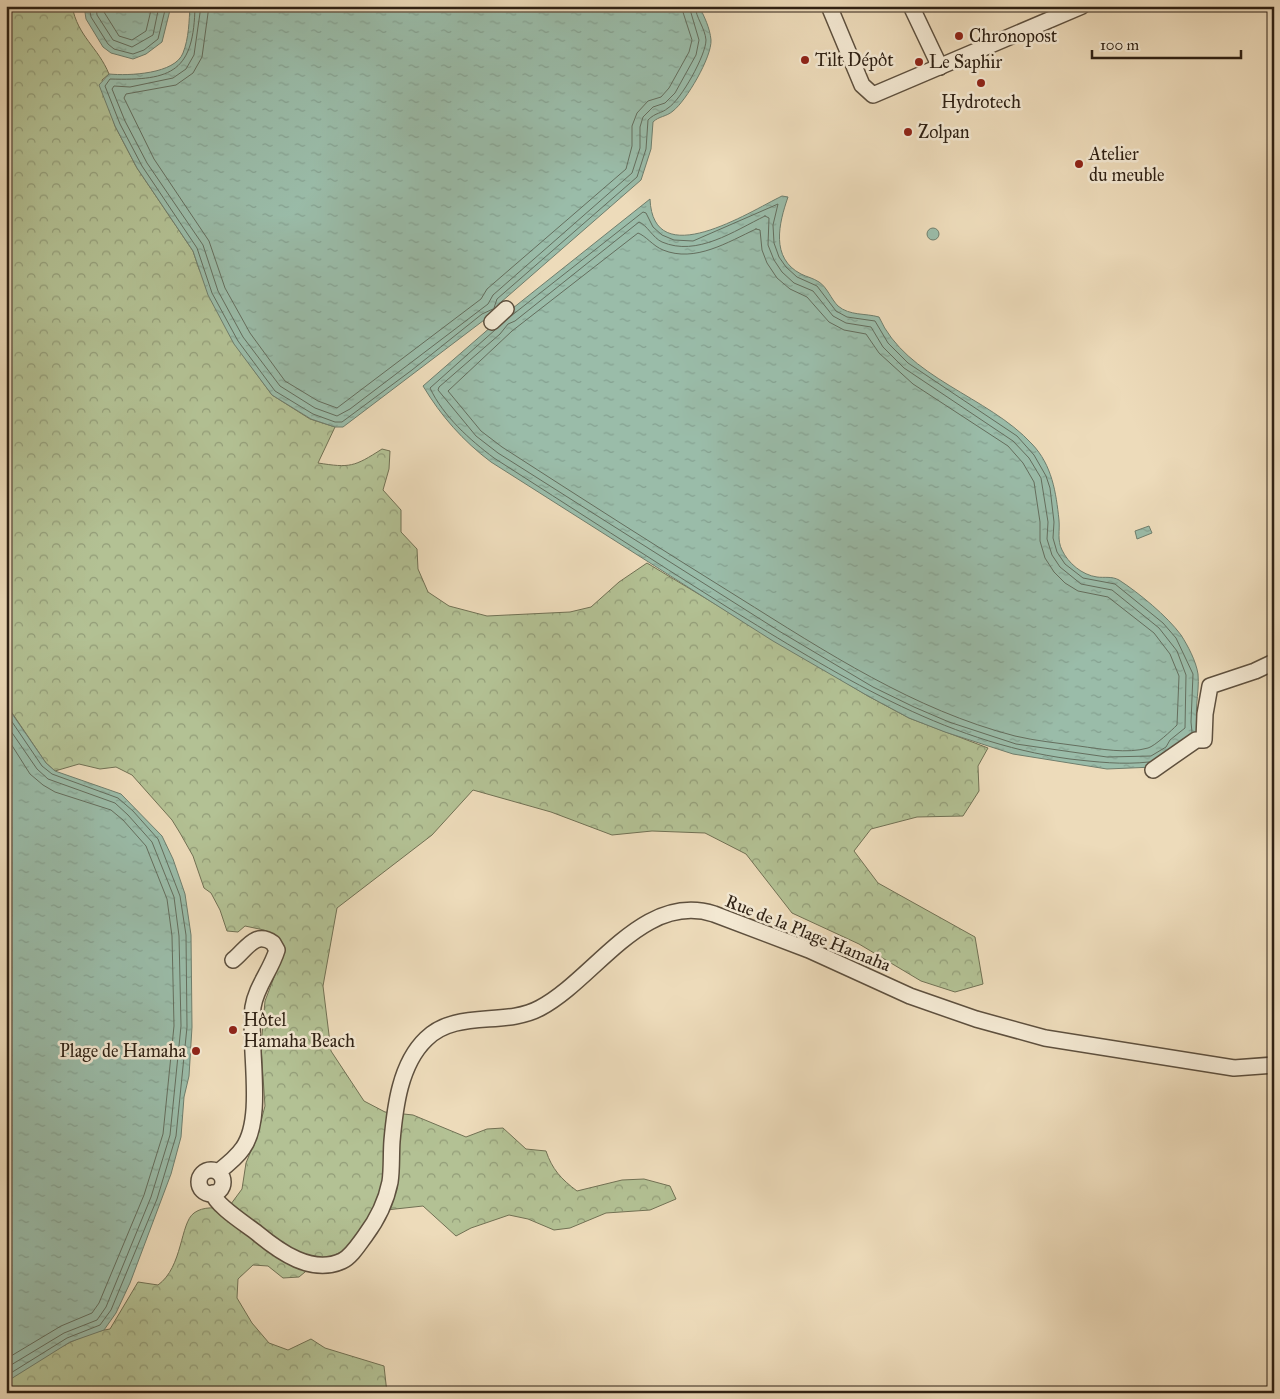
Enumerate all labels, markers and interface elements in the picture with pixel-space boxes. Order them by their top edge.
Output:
place label: Chronopost [969,25,1058,47]
scale bar [1092,28,1241,60]
marker: Chronopost [953,30,965,42]
text: 100 m [1100,36,1140,54]
place label: Tilt Dépôt [815,49,894,71]
place label: Le Saphir [929,51,1002,73]
marker: Tilt Dépôt [799,54,811,66]
marker: Le Saphir [913,56,925,68]
marker: Hydrotech [975,77,987,89]
place label: Hydrotech [941,91,1021,113]
place label: Zolpan [918,121,970,143]
marker: Zolpan [902,126,914,138]
place label: Atelier du meuble [1088,143,1165,186]
marker: Atelier du meuble [1073,158,1085,170]
street label: Rue de la Plage Hamaha [722,890,894,977]
place label: Hôtel Hamaha Beach [243,1009,355,1052]
marker: Hôtel Hamaha Beach [227,1024,239,1036]
place label: Plage de Hamaha [60,1040,186,1063]
marker: Plage de Hamaha [190,1045,202,1057]

